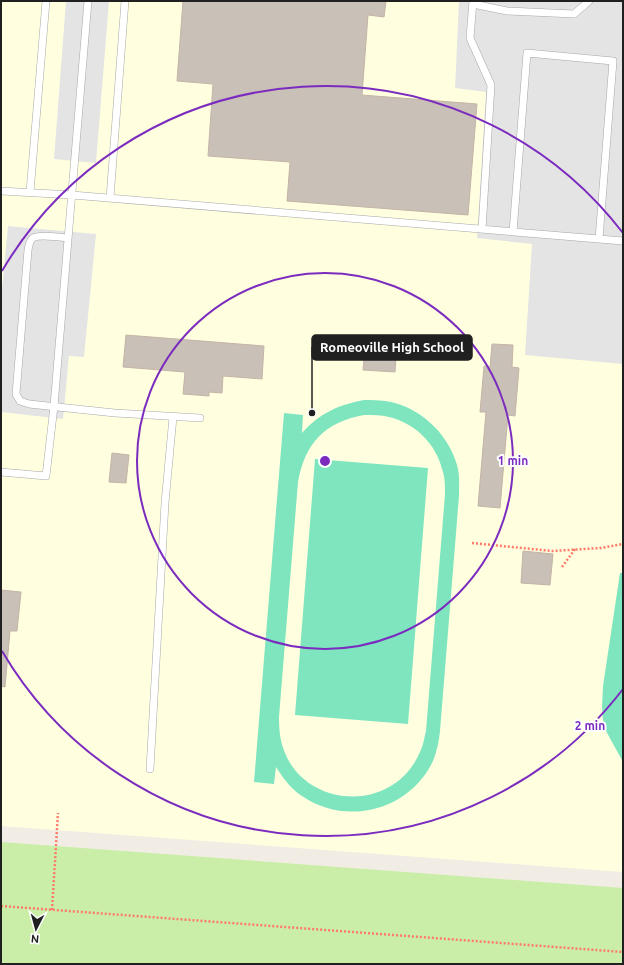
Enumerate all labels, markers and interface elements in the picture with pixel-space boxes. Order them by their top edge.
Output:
callout: Romeoville High School [312,335,472,360]
text: Romeoville High School [320,340,464,354]
centre of rings [318,454,332,468]
text: 1 min [498,454,528,467]
text: 2 min [575,719,605,732]
north arrow [16,909,56,949]
text: N [30,933,40,945]

